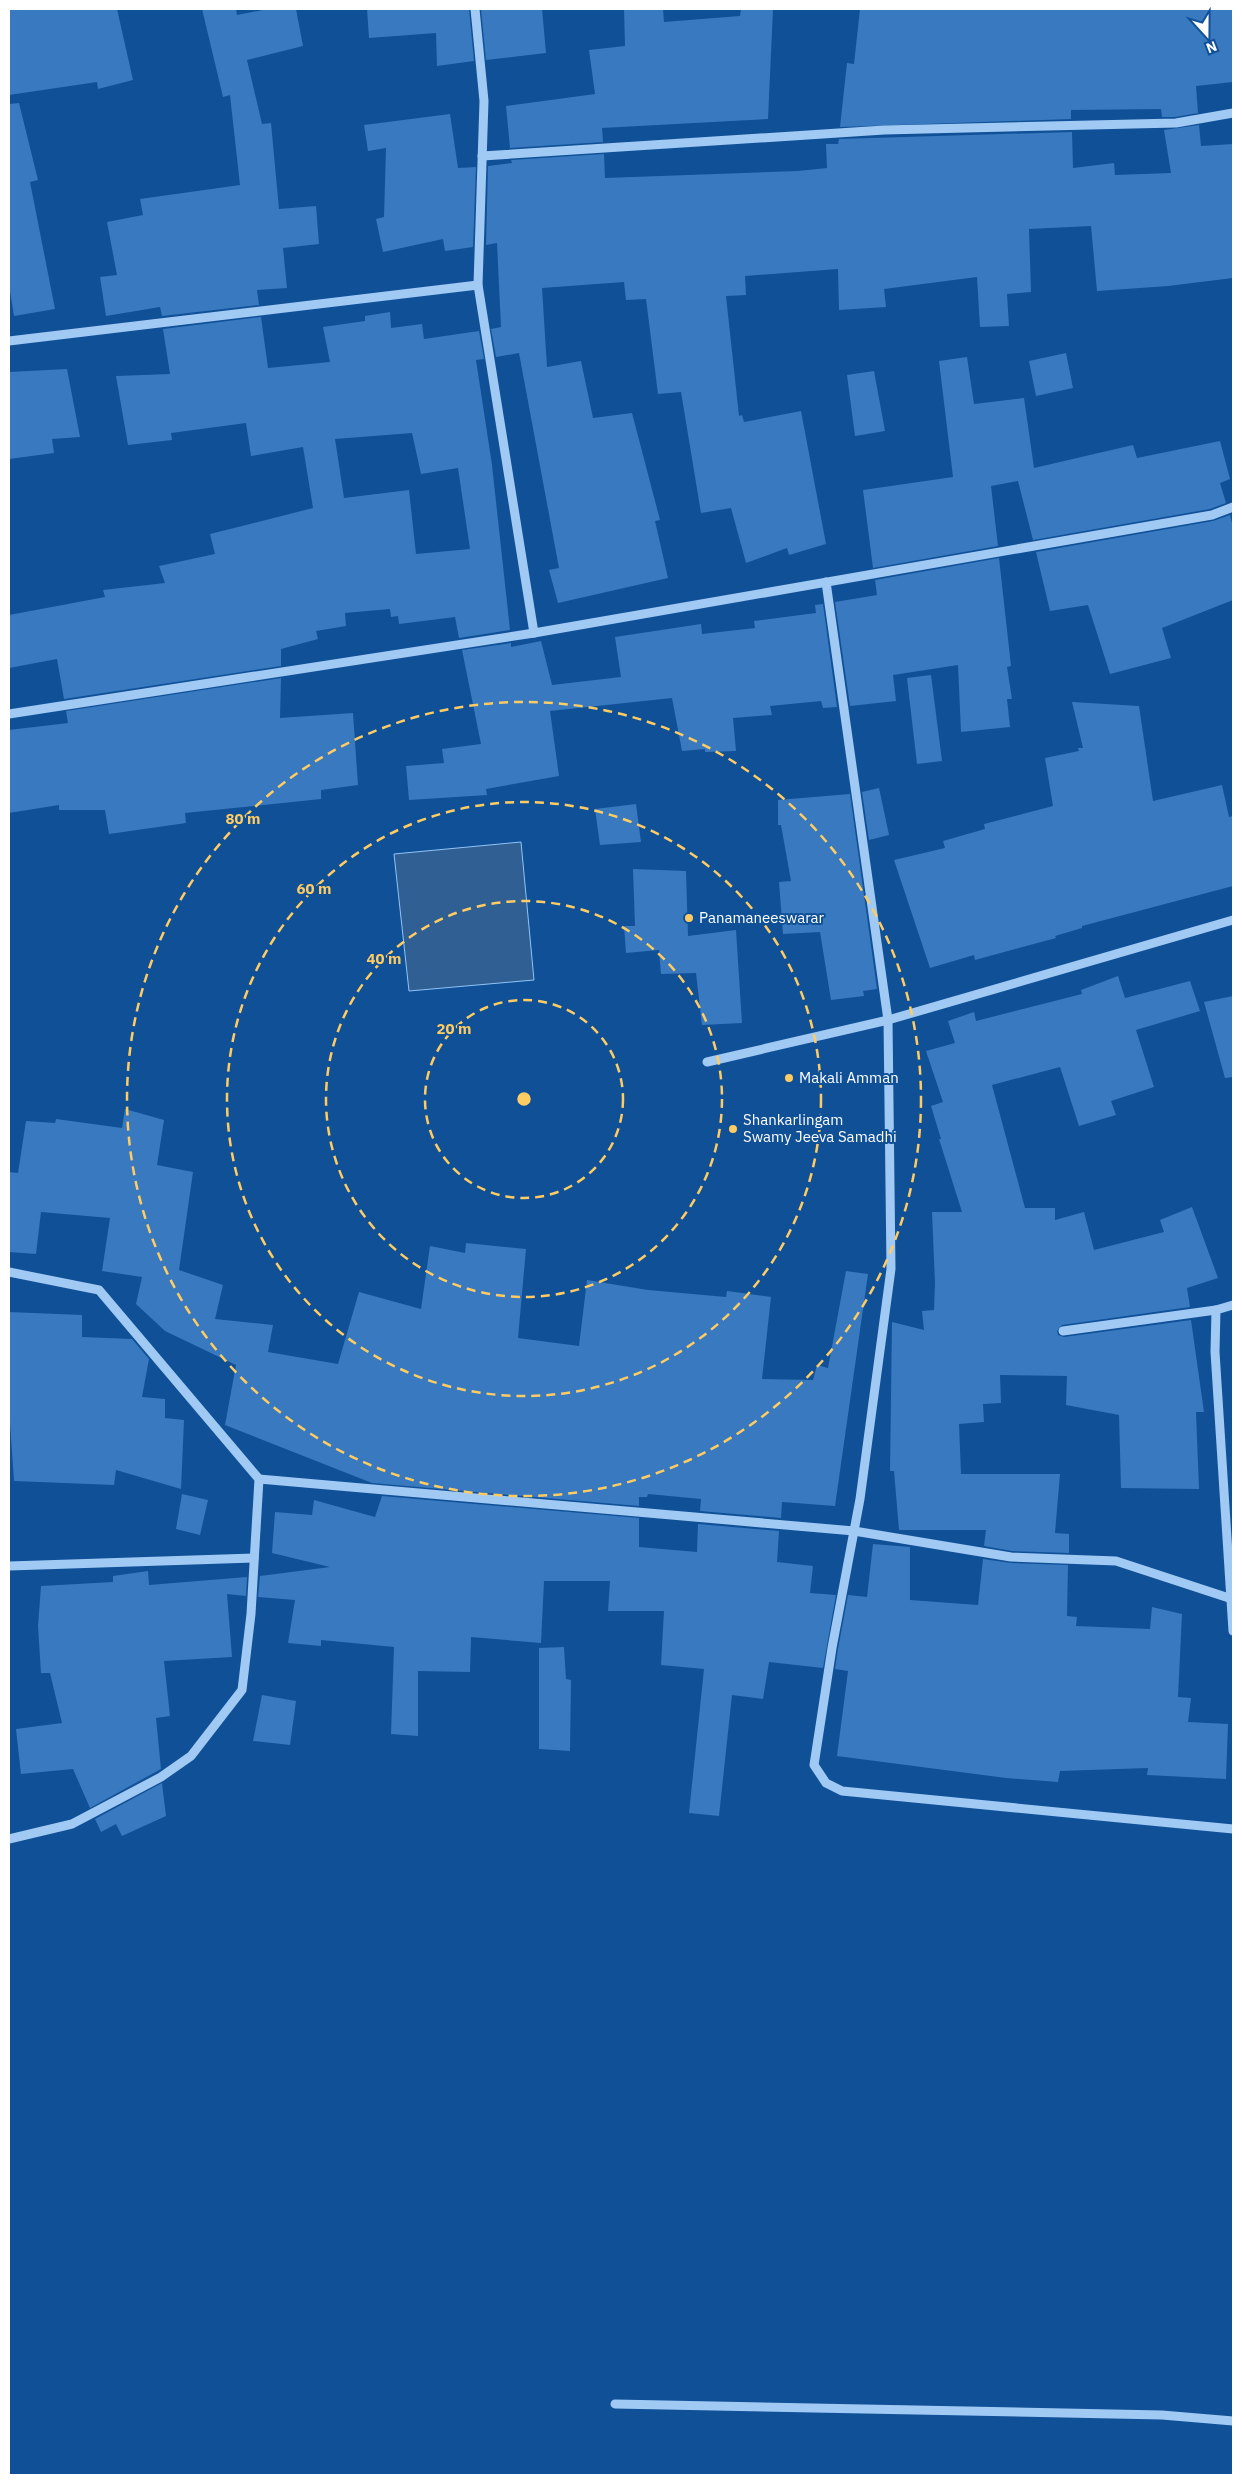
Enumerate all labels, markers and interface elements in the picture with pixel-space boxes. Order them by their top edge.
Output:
north arrow [1182,10,1232,60]
text: N [1204,37,1220,57]
text: 80 m [226,809,260,828]
text: 60 m [297,879,331,898]
place label: Panamaneeswarar [699,908,825,927]
marker: Panamaneeswarar [683,912,695,924]
text: 40 m [367,949,401,968]
text: 20 m [437,1019,471,1038]
place label: Makali Amman [799,1068,899,1087]
marker: Makali Amman [783,1072,795,1084]
centre of rings [515,1090,533,1108]
place label: Shankarlingam Swamy Jeeva Samadhi [743,1110,897,1146]
marker: Shankarlingam Swamy Jeeva Samadhi [727,1123,739,1135]

